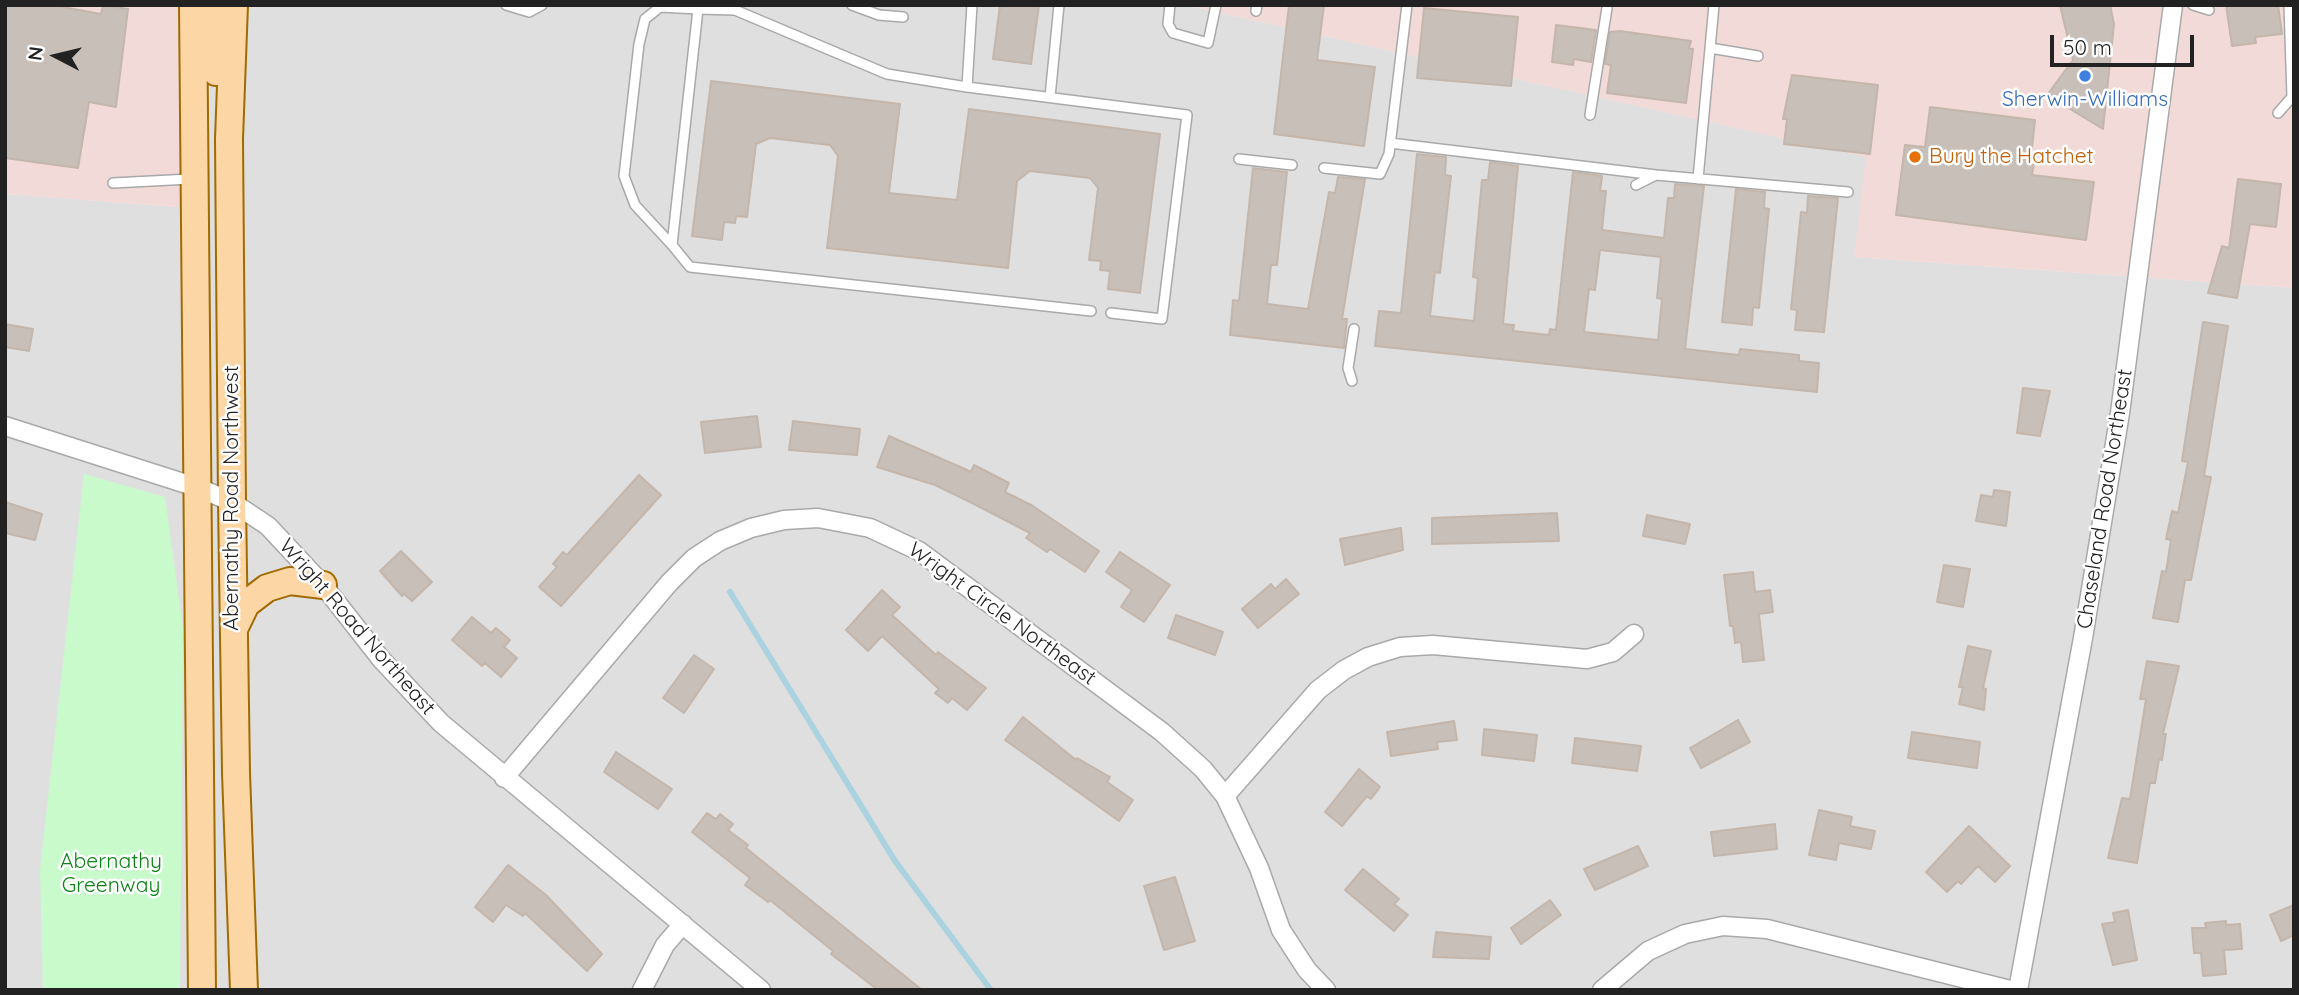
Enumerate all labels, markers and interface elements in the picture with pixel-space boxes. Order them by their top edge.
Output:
north arrow [21,21,91,91]
scale bar [2054,21,2198,65]
text: 50 m [2063,34,2112,60]
text: N [22,45,48,62]
marker: Sherwin-Williams [2077,68,2093,84]
place label: Sherwin-Williams [2002,87,2168,113]
place label: Bury the Hatchet [1929,144,2094,170]
marker: Bury the Hatchet [1907,149,1923,165]
street label: Abernathy Road Northwest [219,365,245,631]
street label: Chaseland Road Northeast [2072,367,2138,631]
street label: Wright Road Northeast [274,534,440,720]
street label: Wright Circle Northeast [903,537,1101,691]
park label: Abernathy Greenway [60,849,162,899]

